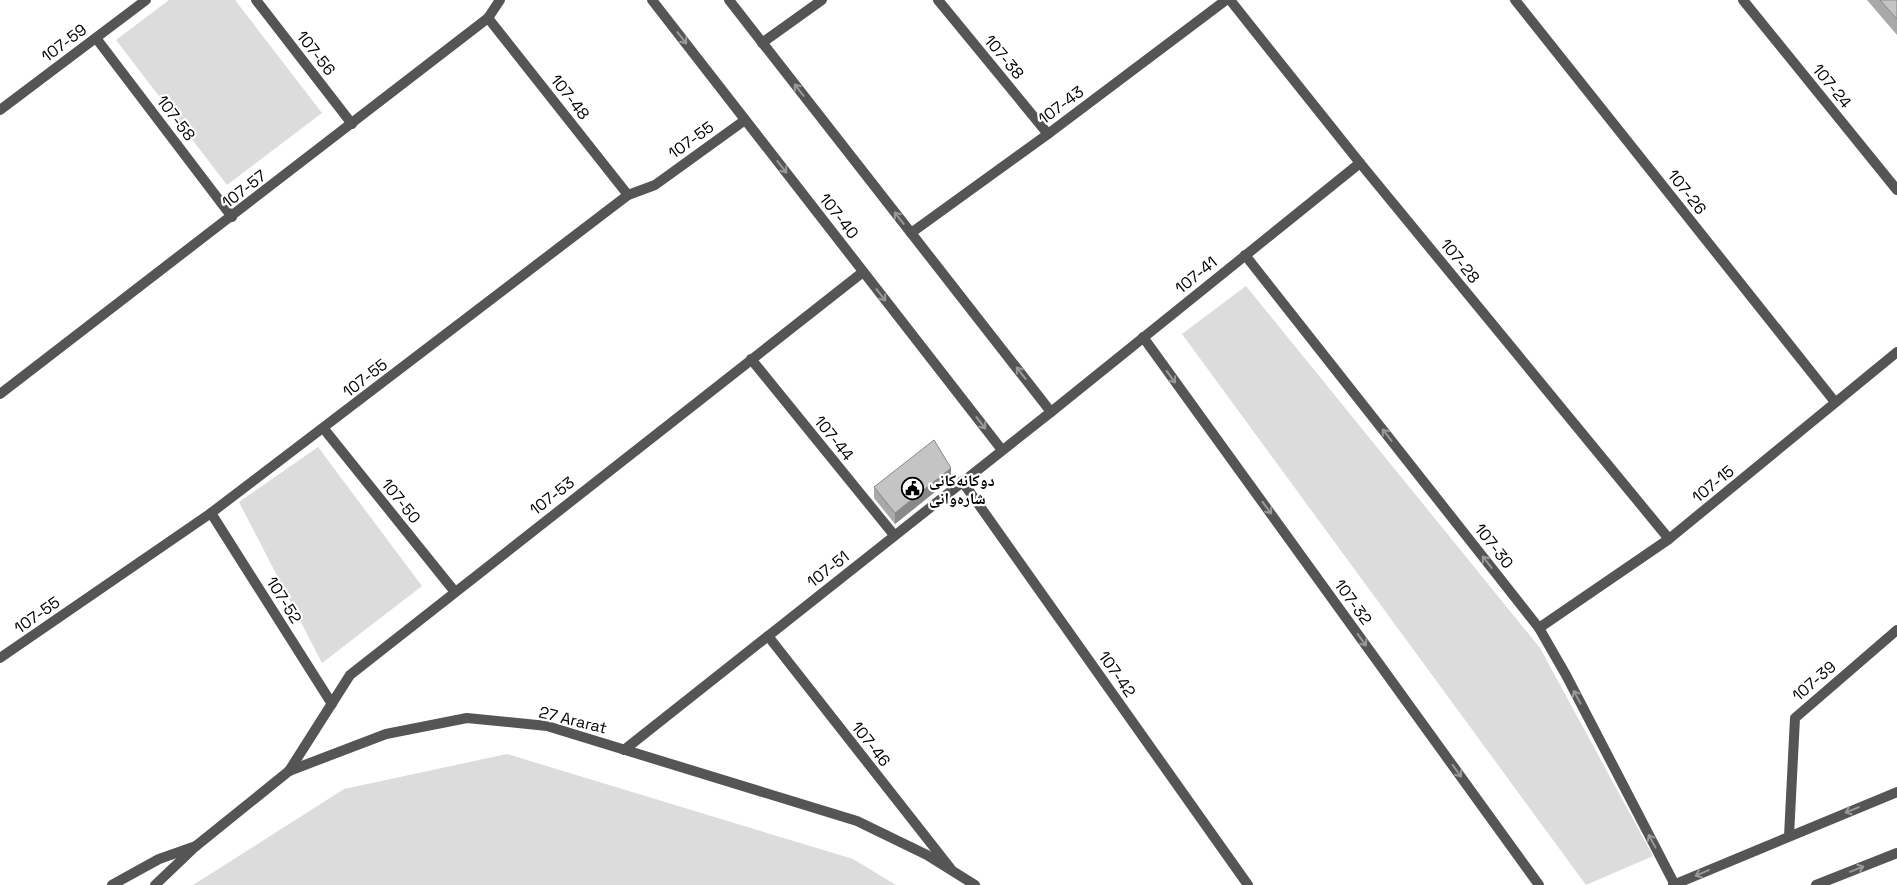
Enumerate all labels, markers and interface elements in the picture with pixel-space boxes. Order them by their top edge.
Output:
street label: 107-59 [37,19,91,67]
street label: 107-56 [292,26,340,80]
street label: 107-38 [979,30,1029,84]
one-way arrow [676,32,687,45]
street label: 107-24 [1808,59,1856,113]
street label: 107-48 [546,70,594,124]
street label: 107-43 [1034,81,1088,129]
one-way arrow [794,84,805,97]
street label: 107-58 [152,91,200,145]
street label: 107-55 [664,116,718,164]
one-way arrow [776,160,787,173]
street label: 107-57 [218,165,270,213]
street label: 107-26 [1663,165,1711,219]
street label: 107-40 [815,189,863,243]
one-way arrow [894,212,905,225]
street label: 107-28 [1436,234,1484,288]
street label: 107-41 [1171,252,1221,298]
one-way arrow [876,288,887,301]
street label: 107-55 [338,354,392,402]
one-way arrow [1016,367,1027,380]
one-way arrow [1166,369,1177,383]
street label: 107-44 [809,411,859,465]
one-way arrow [976,416,987,429]
one-way arrow [1381,428,1392,441]
street label: 107-15 [1688,461,1738,507]
place label: دوکانەکانی شارەوانی [929,470,995,509]
street label: 107-53 [525,472,579,520]
street label: 107-50 [377,474,425,528]
public building icon: دوکانەکانی شارەوانی [901,477,925,501]
one-way arrow [1262,501,1272,515]
street label: 107-30 [1470,519,1518,573]
street label: 107-51 [803,546,853,592]
one-way arrow [1482,556,1493,569]
street label: 107-52 [262,573,306,627]
street label: 107-32 [1329,575,1377,629]
street label: 107-55 [10,592,64,638]
one-way arrow [1357,633,1367,647]
street label: 107-42 [1094,647,1140,701]
street label: 107-39 [1788,656,1840,706]
one-way arrow [1572,690,1581,705]
street label: 27 Ararat [537,701,609,739]
street label: 107-46 [847,717,895,771]
one-way arrow [1452,764,1462,778]
one-way arrow [1845,806,1860,815]
one-way arrow [1647,834,1656,849]
one-way arrow [1849,864,1864,873]
one-way arrow [1695,868,1710,878]

